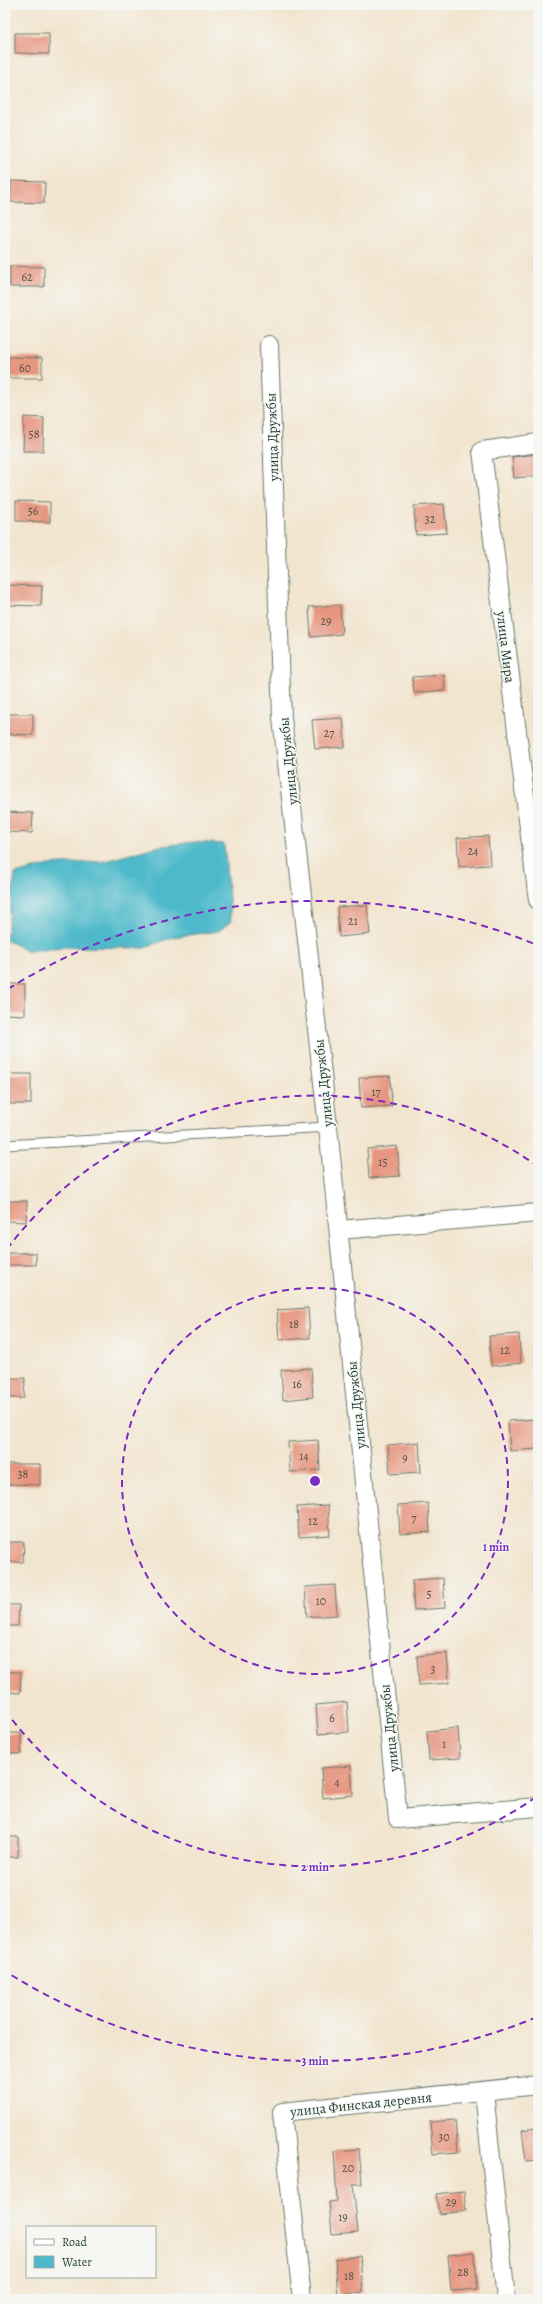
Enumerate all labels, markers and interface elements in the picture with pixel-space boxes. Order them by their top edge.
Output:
house number: 62 [21,269,33,285]
house number: 60 [19,360,31,376]
street label: улица Дружбы [261,393,284,482]
house number: 58 [29,426,40,442]
house number: 56 [28,503,39,519]
house number: 32 [425,511,436,527]
street label: улица Мира [492,609,519,685]
house number: 29 [320,613,332,629]
street label: улица Дружбы [274,716,303,807]
house number: 27 [324,725,335,741]
house number: 24 [467,843,479,859]
house number: 21 [348,913,358,929]
street label: улица Дружбы [309,1038,338,1129]
house number: 17 [371,1084,382,1100]
house number: 15 [378,1154,388,1170]
house number: 18 [289,1316,299,1332]
house number: 12 [500,1342,510,1358]
street label: улица Дружбы [342,1360,371,1451]
house number: 16 [292,1376,302,1392]
house number: 14 [299,1448,309,1464]
house number: 9 [402,1450,408,1466]
house number: 38 [18,1466,29,1482]
centre of rings [308,1474,322,1488]
house number: 7 [411,1510,417,1526]
house number: 12 [308,1513,318,1529]
text: 1 min [483,1539,510,1555]
house number: 5 [426,1586,432,1602]
house number: 10 [316,1593,326,1609]
house number: 3 [431,1661,436,1677]
street label: улица Дружбы [375,1683,404,1774]
house number: 6 [329,1710,335,1726]
house number: 1 [442,1736,446,1752]
house number: 4 [334,1774,340,1790]
text: 2 min [301,1859,329,1875]
text: 3 min [301,2053,329,2069]
street label: улица Финская деревня [288,2088,433,2121]
house number: 30 [438,2129,450,2145]
house number: 20 [342,2160,354,2176]
house number: 29 [445,2194,457,2210]
house number: 19 [338,2209,348,2225]
legend [26,2226,156,2278]
text: Road [62,2234,88,2250]
text: Water [61,2254,92,2270]
house number: 28 [457,2264,469,2280]
house number: 18 [344,2268,354,2284]

